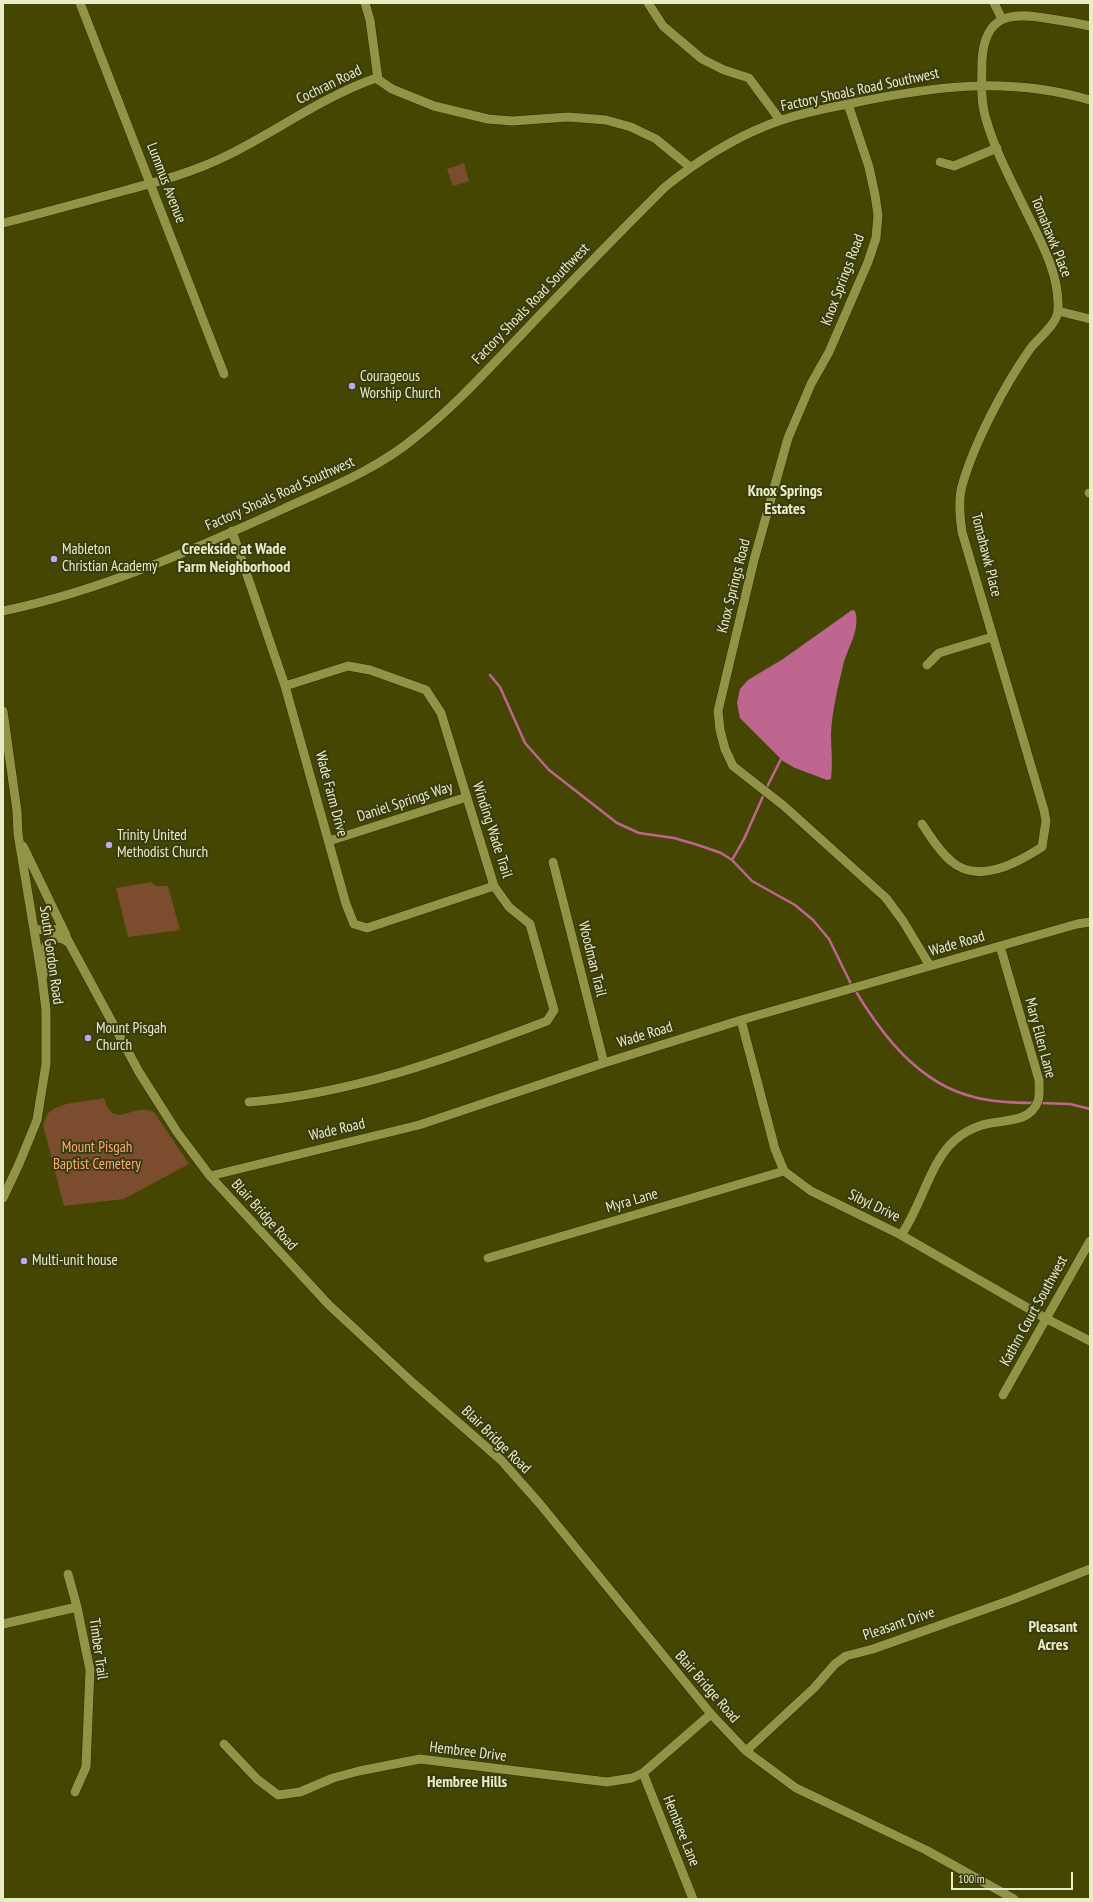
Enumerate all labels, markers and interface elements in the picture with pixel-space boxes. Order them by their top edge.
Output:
street label: Cochran Road [293,61,365,109]
street label: Factory Shoals Road Southwest [779,64,941,116]
street label: Lummus Avenue [142,140,190,226]
street label: Tomahawk Place [1027,194,1075,280]
street label: Knox Springs Road [817,232,869,328]
street label: Factory Shoals Road Southwest [469,240,593,368]
place label: Courageous Worship Church [360,368,441,403]
marker: Courageous Worship Church [347,381,357,391]
street label: Factory Shoals Road Southwest [203,453,357,535]
district label: Knox Springs Estates [748,481,822,519]
street label: Tomahawk Place [967,511,1005,599]
street label: Knox Springs Road [714,537,754,635]
district label: Creekside at Wade Farm Neighborhood [178,539,290,577]
place label: Mableton Christian Academy [62,541,157,576]
marker: Mableton Christian Academy [49,554,59,564]
street label: Wade Farm Drive [311,749,351,839]
street label: Daniel Springs Way [355,778,455,826]
street label: Winding Wade Trail [468,780,516,880]
place label: Trinity United Methodist Church [117,827,208,862]
marker: Trinity United Methodist Church [104,840,114,850]
street label: South Gordon Road [35,904,67,1006]
street label: Woodman Trail [574,920,610,998]
street label: Wade Road [927,927,987,961]
street label: Mary Ellen Lane [1021,996,1059,1080]
street label: Wade Road [615,1018,675,1052]
place label: Mount Pisgah Church [96,1020,167,1055]
marker: Mount Pisgah Church [83,1033,93,1043]
street label: Wade Road [307,1115,367,1145]
park label: Mount Pisgah Baptist Cemetery [53,1139,141,1174]
street label: Blair Bridge Road [227,1176,301,1254]
street label: Myra Lane [604,1185,660,1217]
street label: Sibyl Drive [845,1186,903,1226]
place label: Multi-unit house [32,1252,118,1270]
street label: Kathrn Court Southwest [996,1253,1072,1369]
marker: Multi-unit house [19,1256,29,1266]
street label: Blair Bridge Road [458,1402,534,1478]
street label: Pleasant Drive [861,1603,937,1645]
street label: Timber Trail [85,1617,111,1681]
district label: Pleasant Acres [1028,1617,1078,1655]
street label: Blair Bridge Road [671,1647,743,1727]
street label: Hembree Drive [429,1738,507,1766]
district label: Hembree Hills [427,1772,507,1792]
street label: Hembree Lane [659,1793,703,1869]
scale bar [953,1864,1075,1890]
text: 100 m [958,1871,985,1886]

